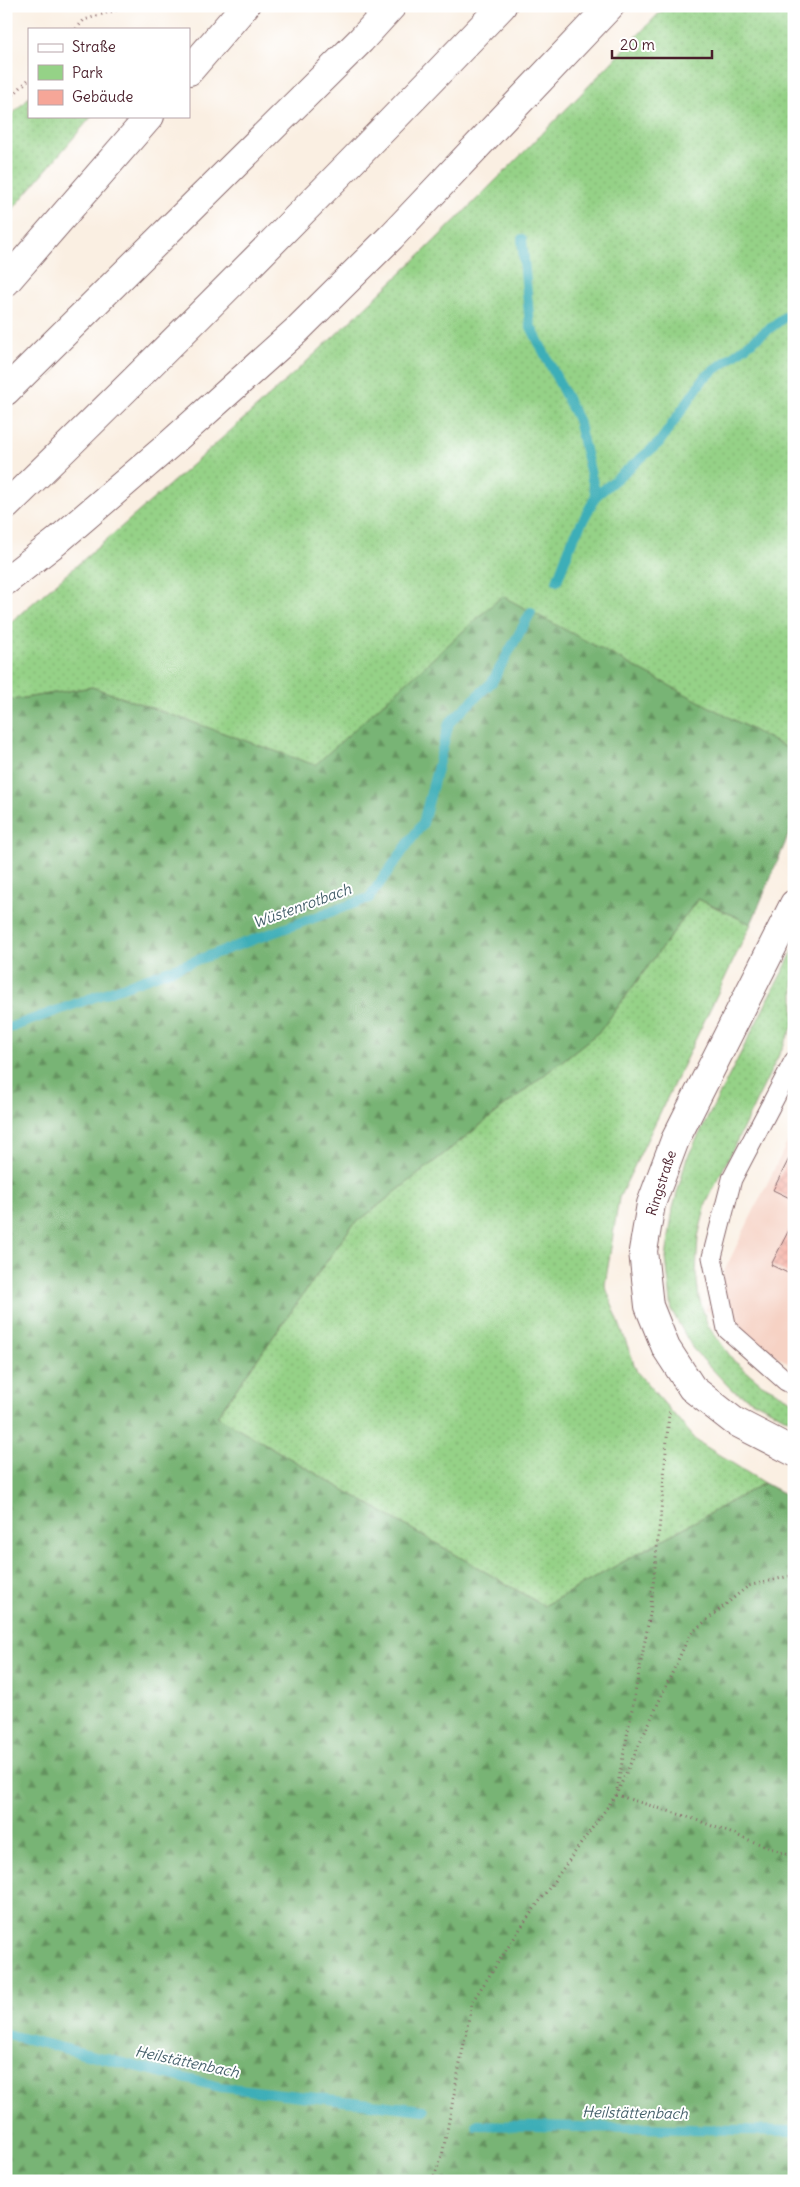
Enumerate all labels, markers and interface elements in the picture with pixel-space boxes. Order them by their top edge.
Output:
legend [28,28,190,118]
scale bar [612,28,712,60]
text: 20 m [620,35,655,54]
text: Straße [72,37,116,56]
text: Park [72,63,103,82]
text: Gebäude [72,87,133,106]
water label: Wüstenrotbach [250,879,354,932]
street label: Ringstraße [642,1148,680,1218]
water label: Heilstättenbach [133,2041,241,2082]
water label: Heilstättenbach [582,2102,688,2123]

